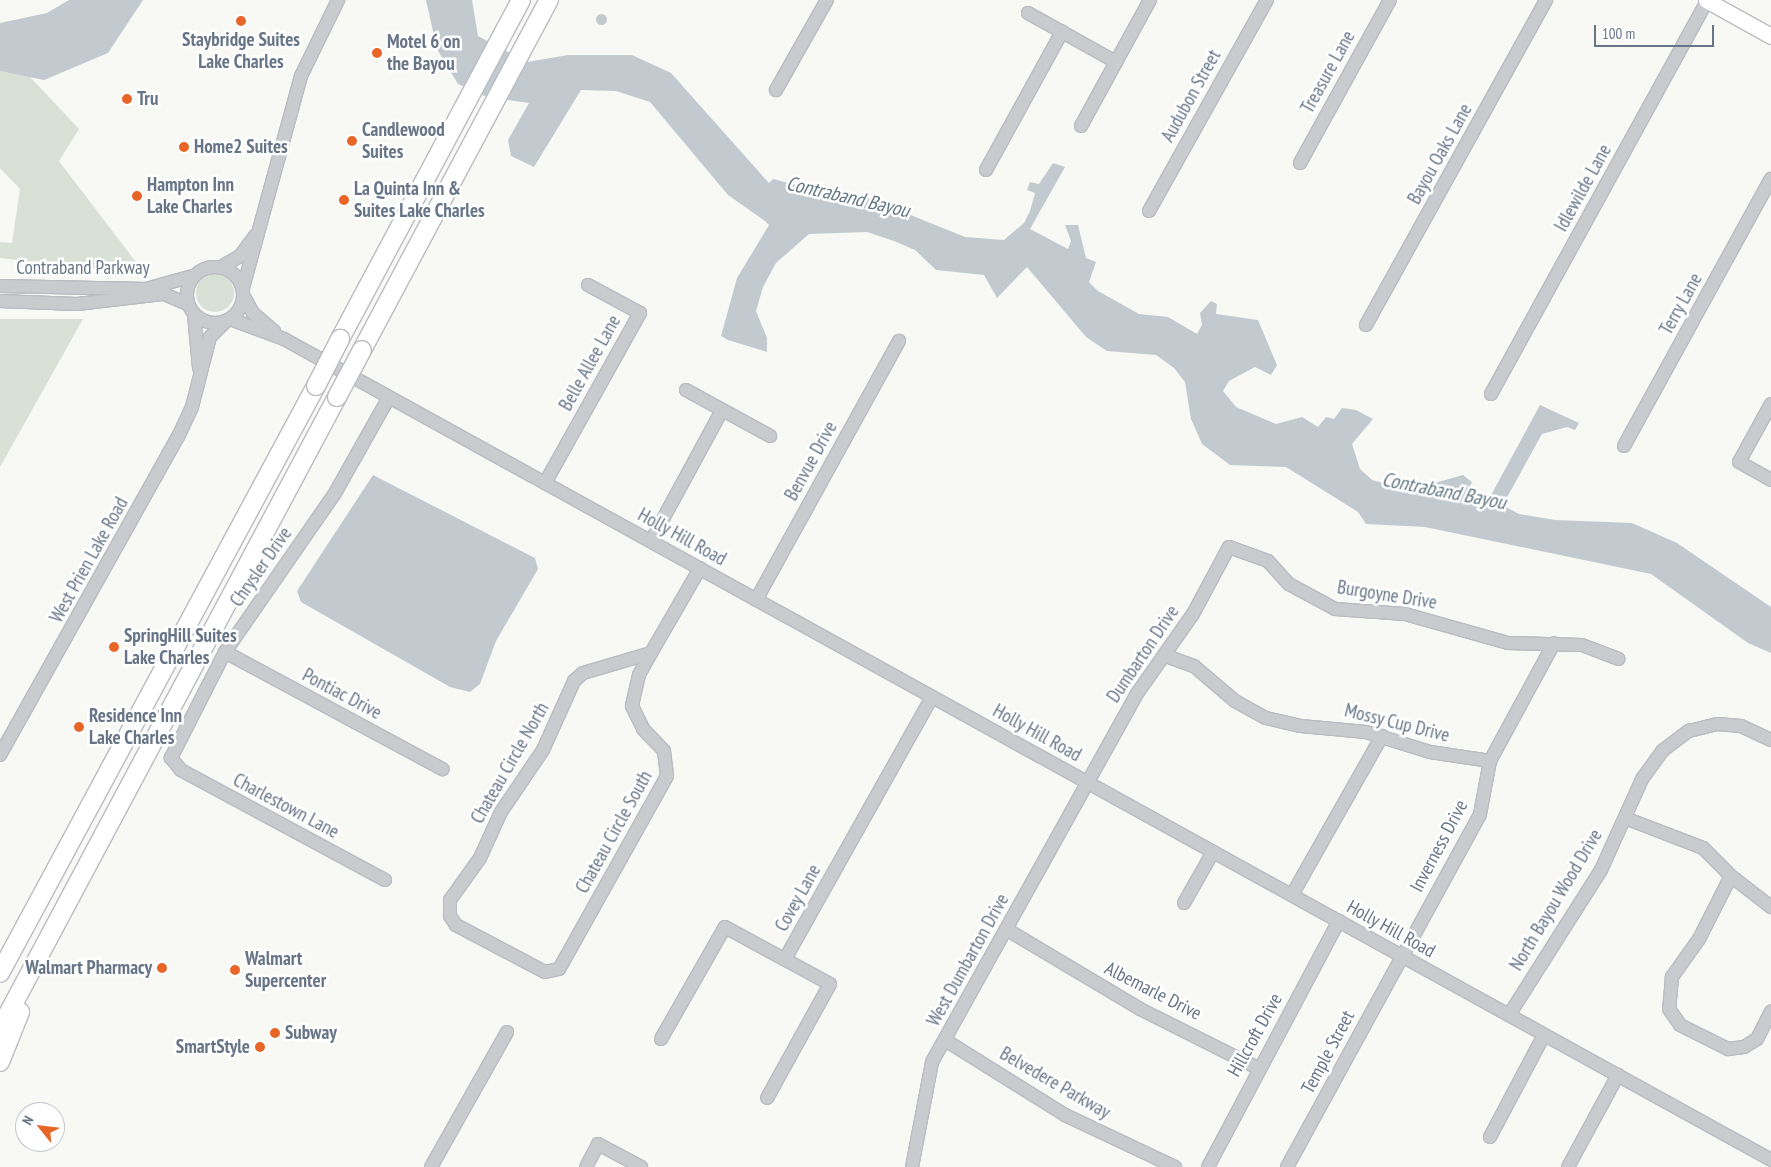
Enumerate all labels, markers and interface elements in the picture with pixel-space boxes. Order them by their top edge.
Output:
marker: Staybridge Suites Lake Charles [235,15,247,27]
scale bar [1596,15,1716,47]
text: 100 m [1602,24,1635,43]
street label: Treasure Lane [1296,27,1360,117]
place label: Staybridge Suites Lake Charles [182,29,300,73]
place label: Motel 6 on the Bayou [387,31,460,75]
street label: Audubon Street [1156,46,1226,146]
marker: Motel 6 on the Bayou [371,47,383,59]
place label: Tru [137,88,158,110]
marker: Tru [121,93,133,105]
street label: Bayou Oaks Lane [1403,100,1477,208]
place label: Candlewood Suites [362,119,445,163]
marker: Candlewood Suites [346,135,358,147]
place label: Home2 Suites [194,136,288,158]
street label: Idlewilde Lane [1550,140,1616,236]
marker: Home2 Suites [178,141,190,153]
water label: Contraband Bayou [784,171,912,223]
place label: Hampton Inn Lake Charles [147,174,234,218]
place label: La Quinta Inn & Suites Lake Charles [354,178,485,222]
marker: Hampton Inn Lake Charles [131,190,143,202]
marker: La Quinta Inn & Suites Lake Charles [338,194,350,206]
street label: Contraband Parkway [16,257,150,279]
street label: Terry Lane [1655,269,1707,339]
street label: Belle Allee Lane [554,311,626,415]
street label: Benvue Drive [780,417,842,505]
water label: Contraband Bayou [1380,467,1508,515]
street label: West Prien Lake Road [45,493,133,627]
street label: Holly Hill Road [634,503,730,571]
street label: Chrysler Drive [225,523,297,611]
street label: Burgoyne Drive [1336,576,1438,614]
street label: Dumbarton Drive [1102,601,1184,707]
place label: SpringHill Suites Lake Charles [124,625,237,669]
marker: SpringHill Suites Lake Charles [108,641,120,653]
street label: Pontiac Drive [298,664,386,724]
street label: Chateau Circle North [466,698,554,828]
street label: Holly Hill Road [989,699,1085,767]
street label: Mossy Cup Drive [1342,699,1452,747]
place label: Residence Inn Lake Charles [89,705,182,749]
marker: Residence Inn Lake Charles [73,721,85,733]
street label: Chateau Circle South [571,767,657,897]
street label: Charlestown Lane [229,769,343,843]
street label: Inverness Drive [1405,796,1473,896]
street label: North Bayou Wood Drive [1505,825,1607,975]
street label: Covey Lane [770,860,826,936]
street label: West Dumbarton Drive [922,890,1014,1030]
street label: Holly Hill Road [1343,895,1439,963]
place label: Walmart Supercenter [245,948,326,992]
place label: Walmart Pharmacy [25,957,152,979]
street label: Albemarle Drive [1101,957,1205,1025]
marker: Walmart Pharmacy [156,962,168,974]
marker: Walmart Supercenter [229,964,241,976]
street label: Hillcroft Drive [1223,989,1287,1081]
street label: Temple Street [1297,1007,1359,1097]
place label: Subway [285,1022,337,1044]
marker: Subway [269,1027,281,1039]
place label: SmartStyle [176,1036,250,1058]
marker: SmartStyle [254,1041,266,1053]
street label: Belvedere Parkway [996,1042,1114,1124]
north arrow [15,1102,65,1152]
text: N [18,1113,37,1128]

